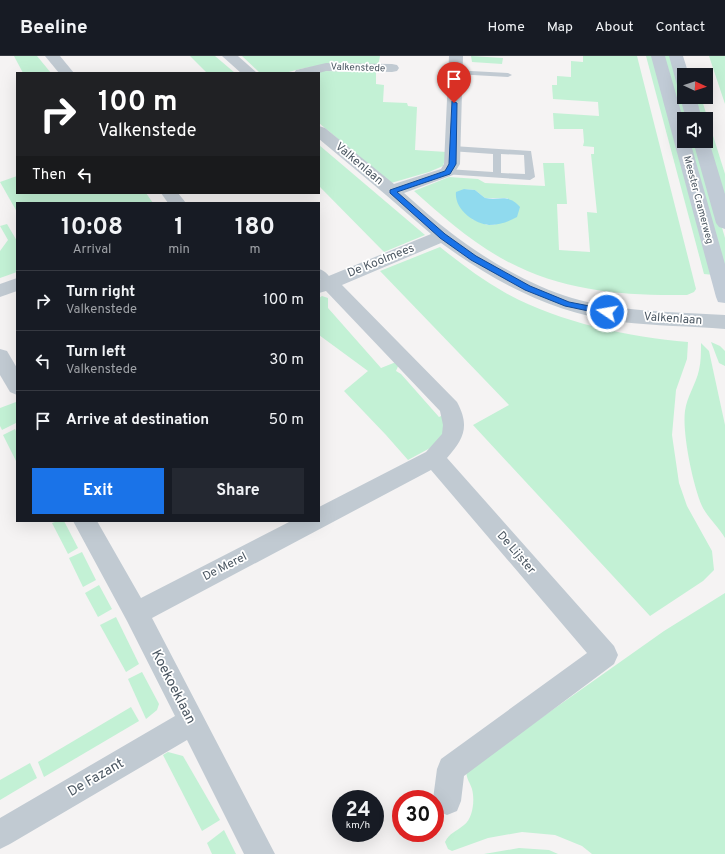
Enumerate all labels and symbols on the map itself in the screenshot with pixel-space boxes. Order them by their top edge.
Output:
street label: Valkenstede [330,61,386,75]
pin [437,62,471,103]
north arrow [677,68,713,104]
street label: Valkenlaan [331,139,387,189]
street label: Meester Cramerweg [680,155,716,245]
street label: De Koolmees [345,240,417,282]
position arrow [586,291,628,333]
street label: Valkenlaan [643,309,703,329]
street label: De Lijster [493,528,539,578]
street label: De Merel [200,549,250,585]
street label: Koekoeklaan [147,647,199,727]
street label: De Fazant [65,755,127,801]
speed limit sign: 30 [392,790,444,842]

